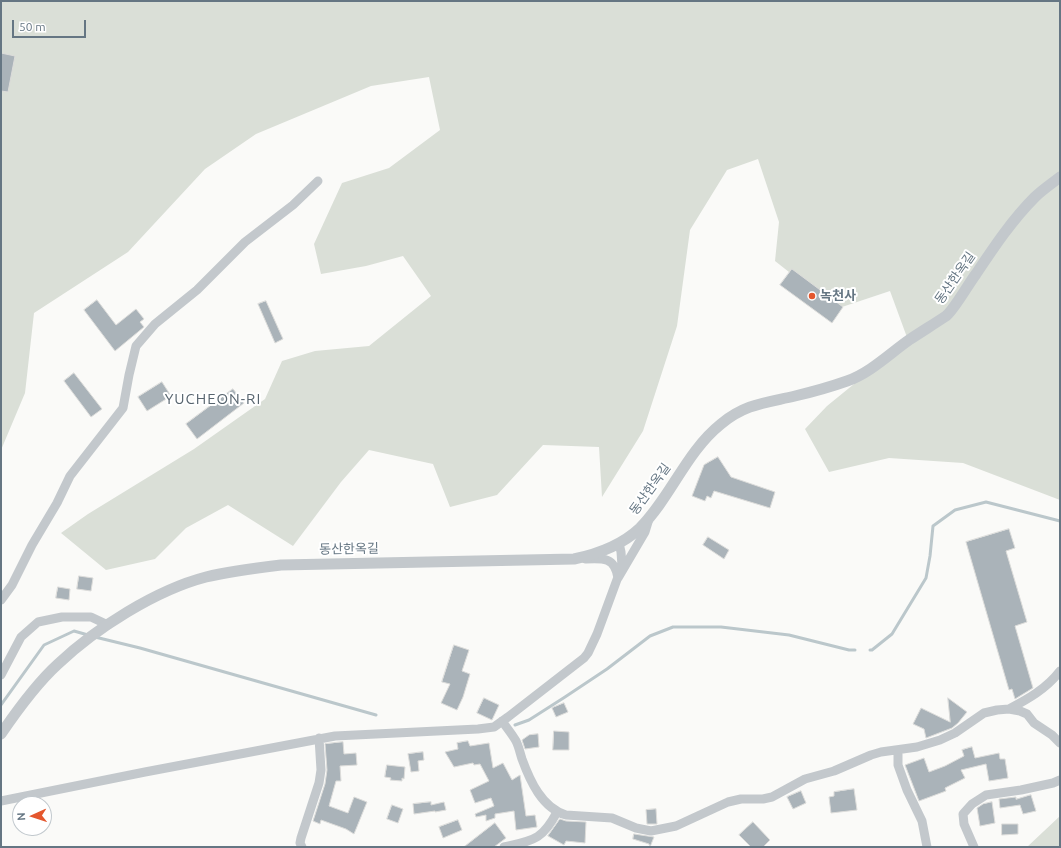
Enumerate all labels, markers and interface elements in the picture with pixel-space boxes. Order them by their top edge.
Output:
scale bar [14,12,88,38]
text: 50 m [19,20,46,33]
street label: 동산한옥길 [931,249,979,307]
place label: 녹천사 [820,288,856,304]
marker: 녹천사 [807,291,817,301]
district label: YUCHEON-RI [165,390,261,408]
street label: 동산한옥길 [626,460,674,518]
street label: 동산한옥길 [319,541,379,557]
north arrow [12,796,52,836]
text: N [15,812,27,821]

